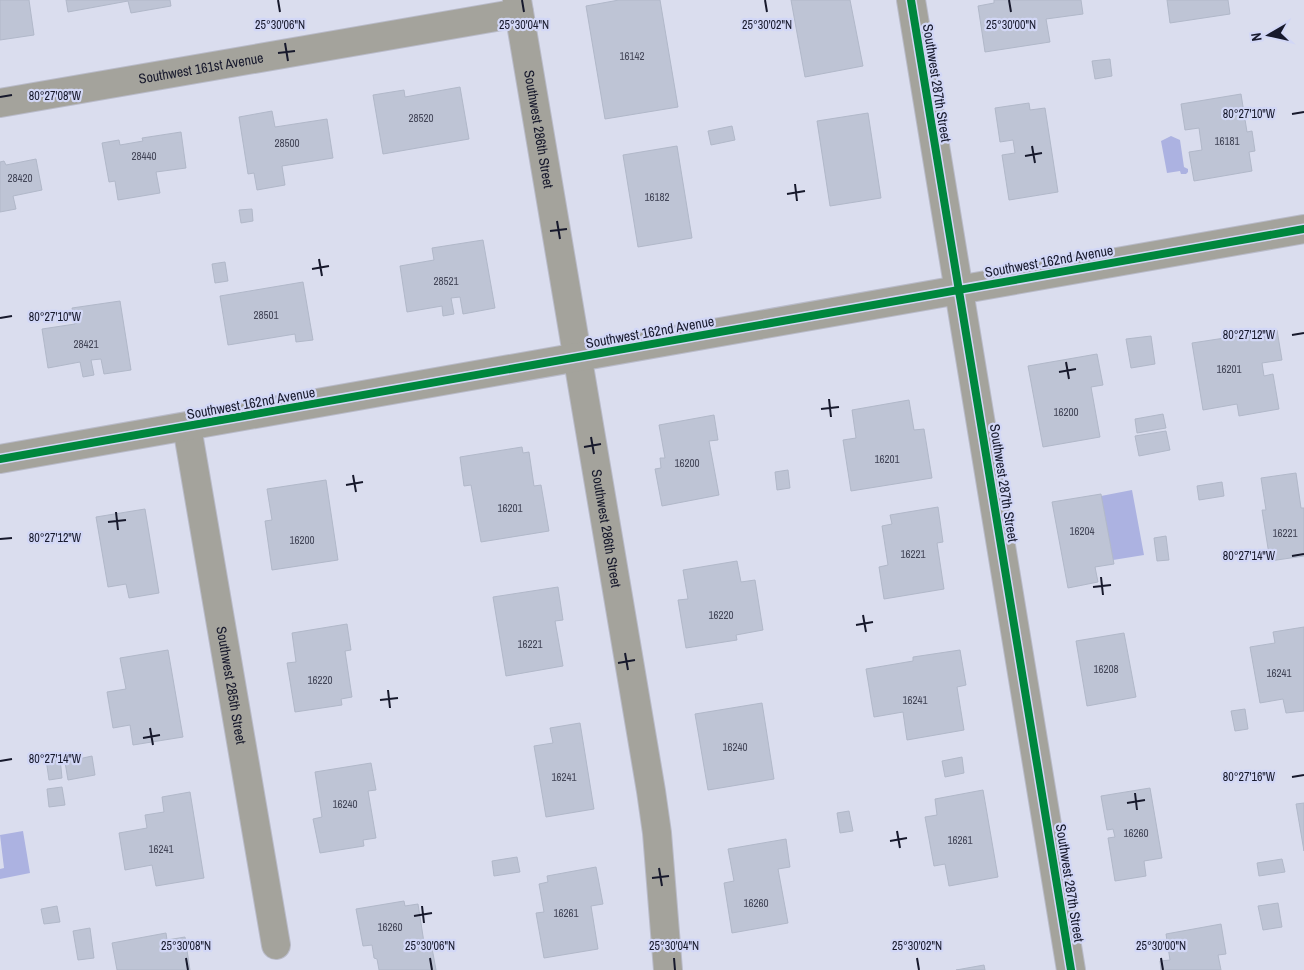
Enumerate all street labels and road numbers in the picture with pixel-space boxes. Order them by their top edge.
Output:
street label: Southwest 287th Street [919,23,955,143]
street label: Southwest 161st Avenue [137,48,265,88]
street label: Southwest 286th Street [520,69,558,190]
street label: Southwest 162nd Avenue [983,241,1115,281]
street label: Southwest 162nd Avenue [584,312,716,352]
street label: Southwest 162nd Avenue [185,383,317,423]
street label: Southwest 287th Street [986,423,1022,543]
street label: Southwest 286th Street [588,468,625,589]
street label: Southwest 285th Street [212,625,250,746]
street label: Southwest 287th Street [1052,823,1088,943]

